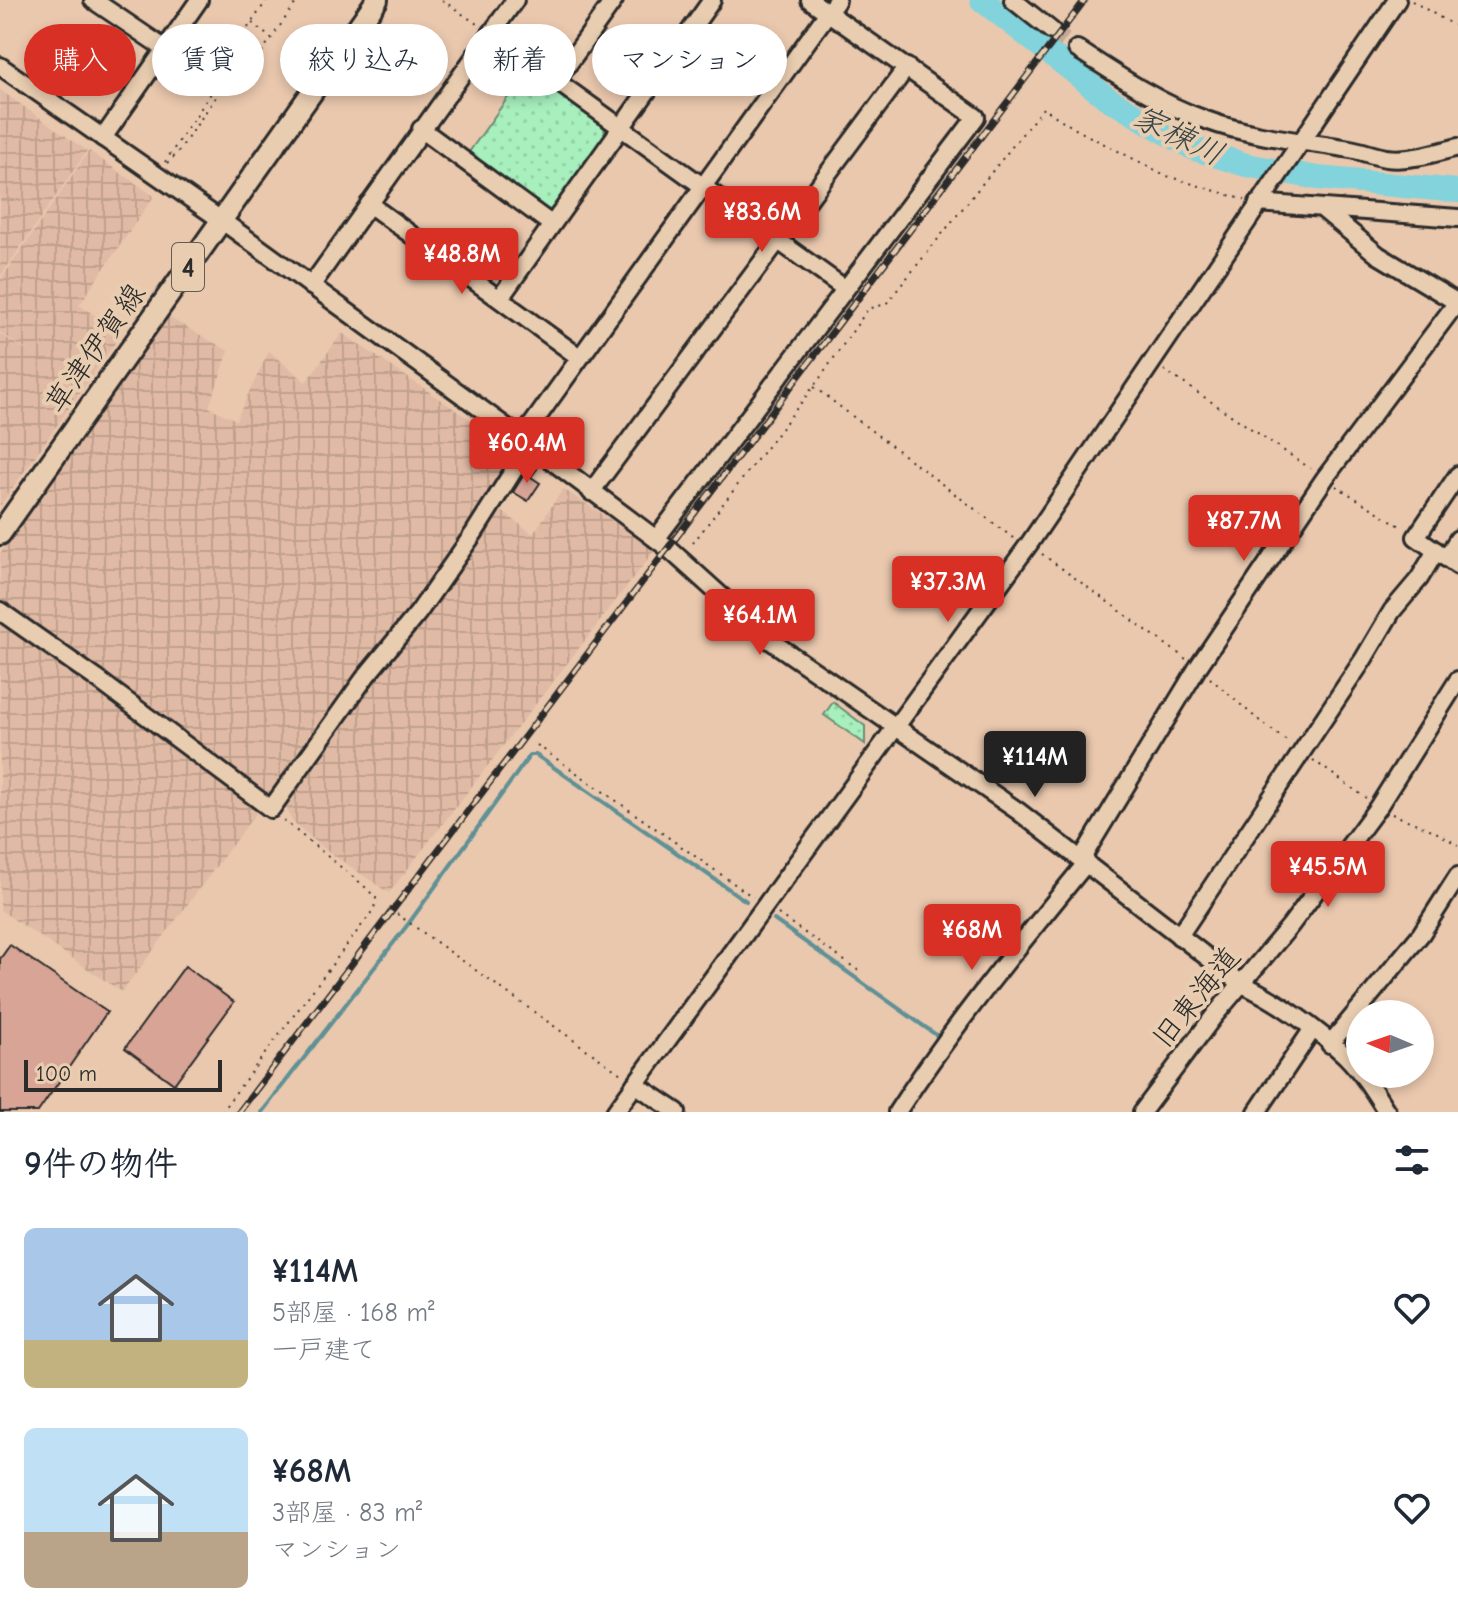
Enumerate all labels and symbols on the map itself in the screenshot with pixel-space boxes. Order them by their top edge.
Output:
water label: 家棟川 [1128,98,1230,173]
pin: ¥83.6M [697,186,827,254]
pin: ¥48.8M [397,228,527,296]
road number: 4 [172,243,204,291]
street label: 草津伊賀線 [38,277,153,420]
pin: ¥60.4M [462,417,592,485]
pin: ¥87.7M [1179,495,1309,563]
pin: ¥37.3M [883,556,1013,624]
pin: ¥64.1M [695,589,825,657]
pin: ¥114M [979,731,1091,799]
pin: ¥45.5M [1263,841,1393,909]
pin: ¥68M [925,904,1019,972]
street label: 旧東海道 [1145,940,1248,1055]
north arrow [1346,1000,1434,1088]
scale bar [24,1056,222,1092]

